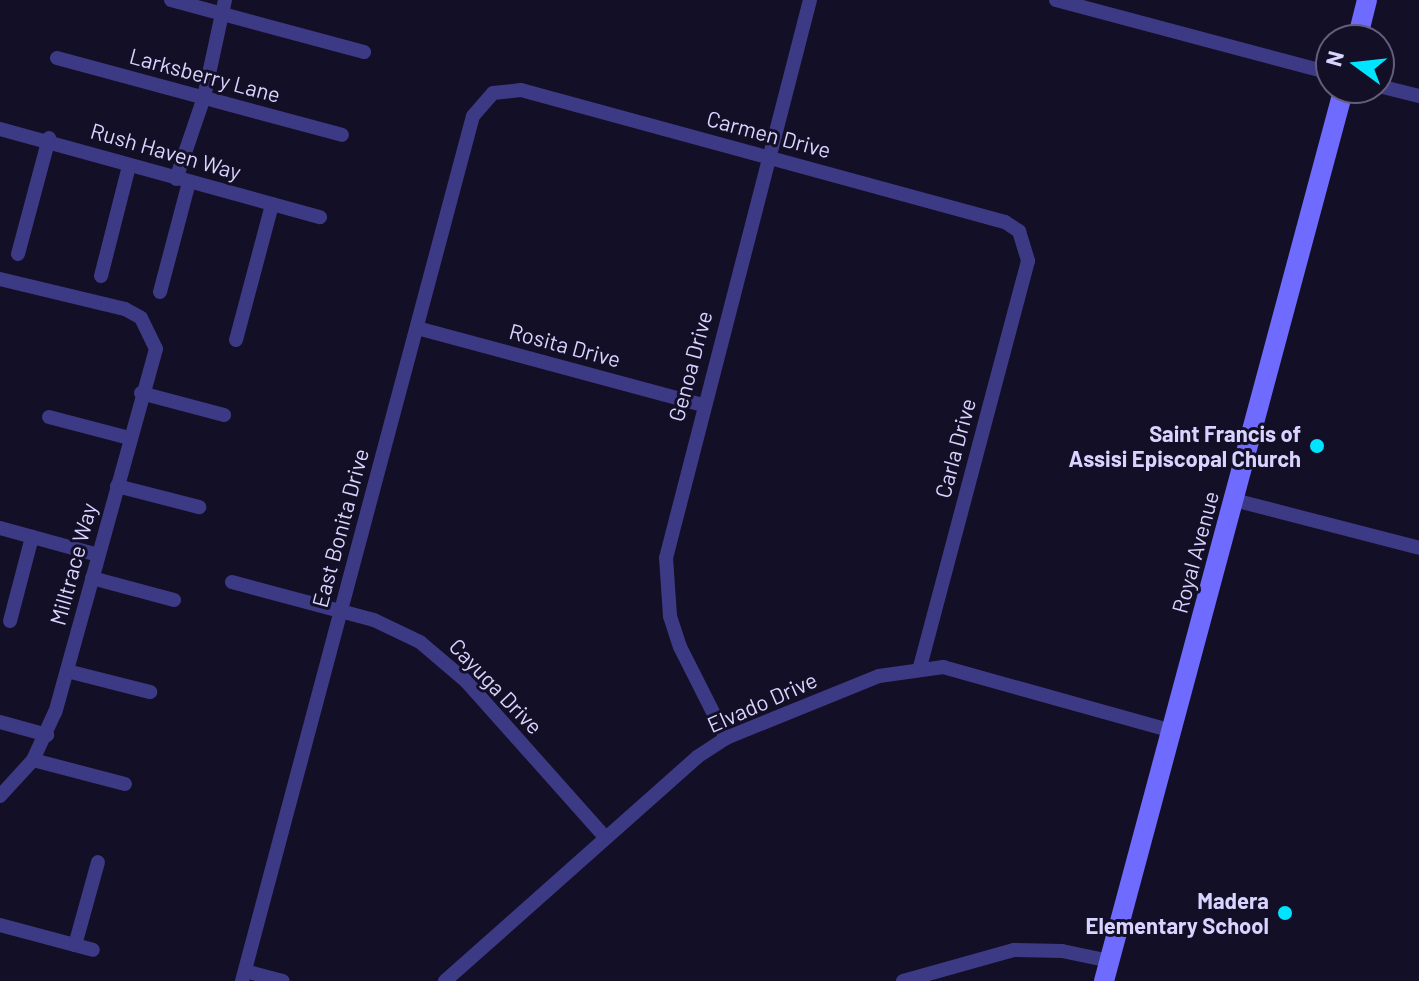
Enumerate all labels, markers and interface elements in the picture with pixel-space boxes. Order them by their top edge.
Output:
north arrow [1315,24,1395,104]
street label: Larksberry Lane [127,42,283,108]
text: N [1319,48,1348,69]
street label: Carmen Drive [704,105,834,163]
street label: Rush Haven Way [88,117,244,185]
street label: Genoa Drive [663,308,717,424]
street label: Rosita Drive [506,317,624,373]
street label: Carla Drive [929,395,981,501]
place label: Saint Francis of Assisi Episcopal Church [1068,420,1301,472]
marker: Saint Francis of Assisi Episcopal Church [1308,437,1326,455]
street label: East Bonita Drive [306,446,374,610]
street label: Royal Avenue [1166,488,1224,616]
street label: Milltrace Way [44,500,102,628]
street label: Cayuga Drive [444,633,548,739]
street label: Elvado Drive [703,666,821,738]
place label: Madera Elementary School [1086,887,1269,938]
marker: Madera Elementary School [1276,904,1294,922]

